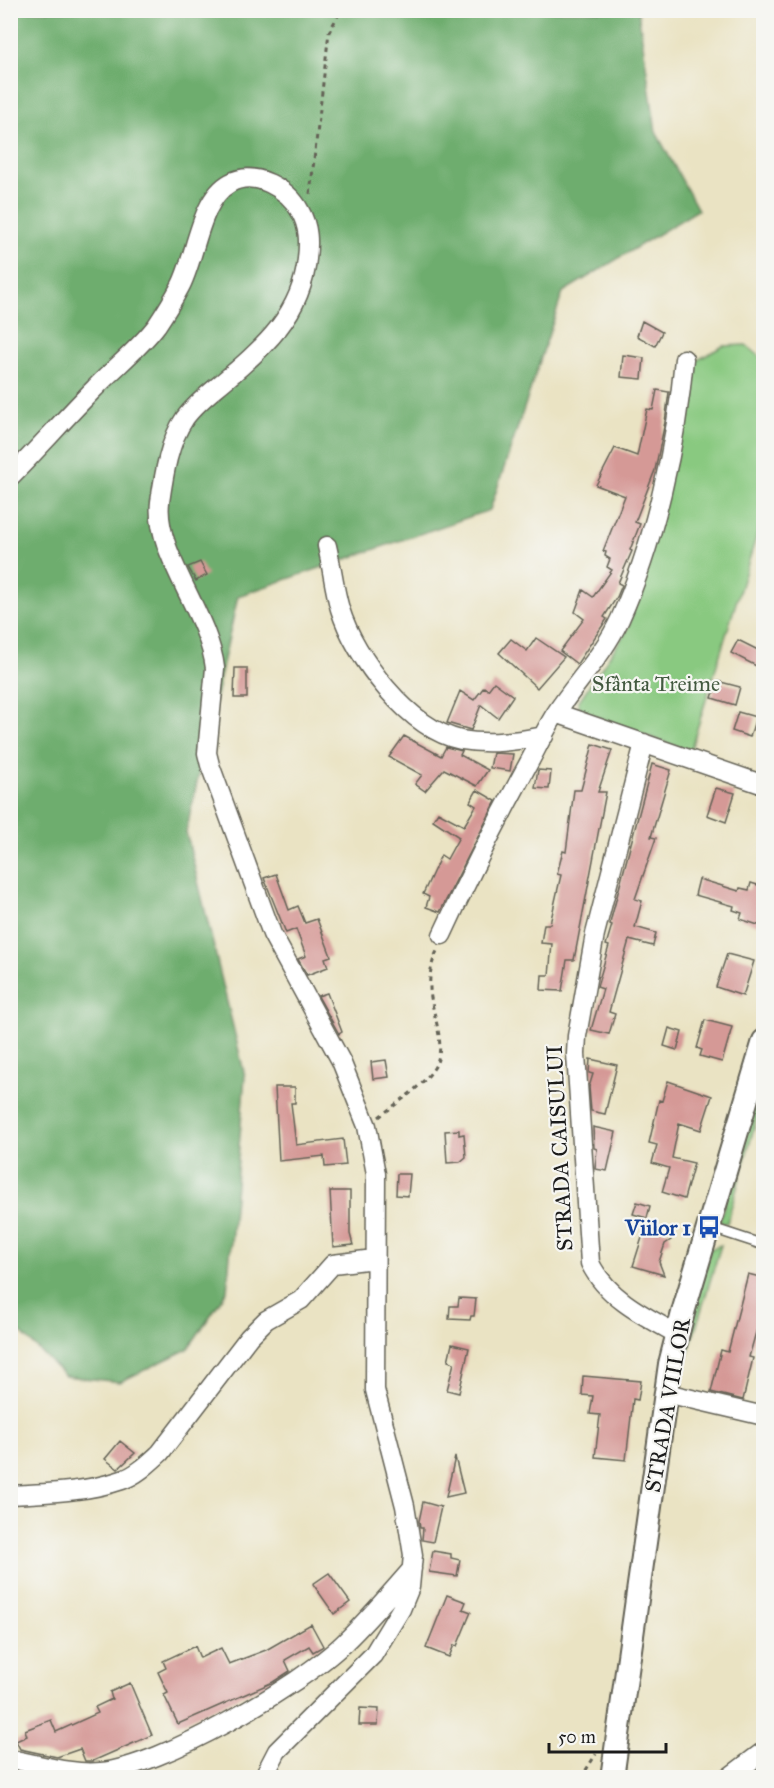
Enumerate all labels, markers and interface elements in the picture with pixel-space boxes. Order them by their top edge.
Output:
park label: Sfânta Treime [592,670,720,697]
street label: STRADA CAISULUI [541,1044,578,1252]
place label: Viilor 1 [624,1214,691,1241]
bus stop icon: Viilor 1 [696,1214,722,1240]
street label: STRADA VIILOR [639,1315,696,1495]
scale bar [549,1716,666,1754]
text: 50 m [558,1726,596,1748]

